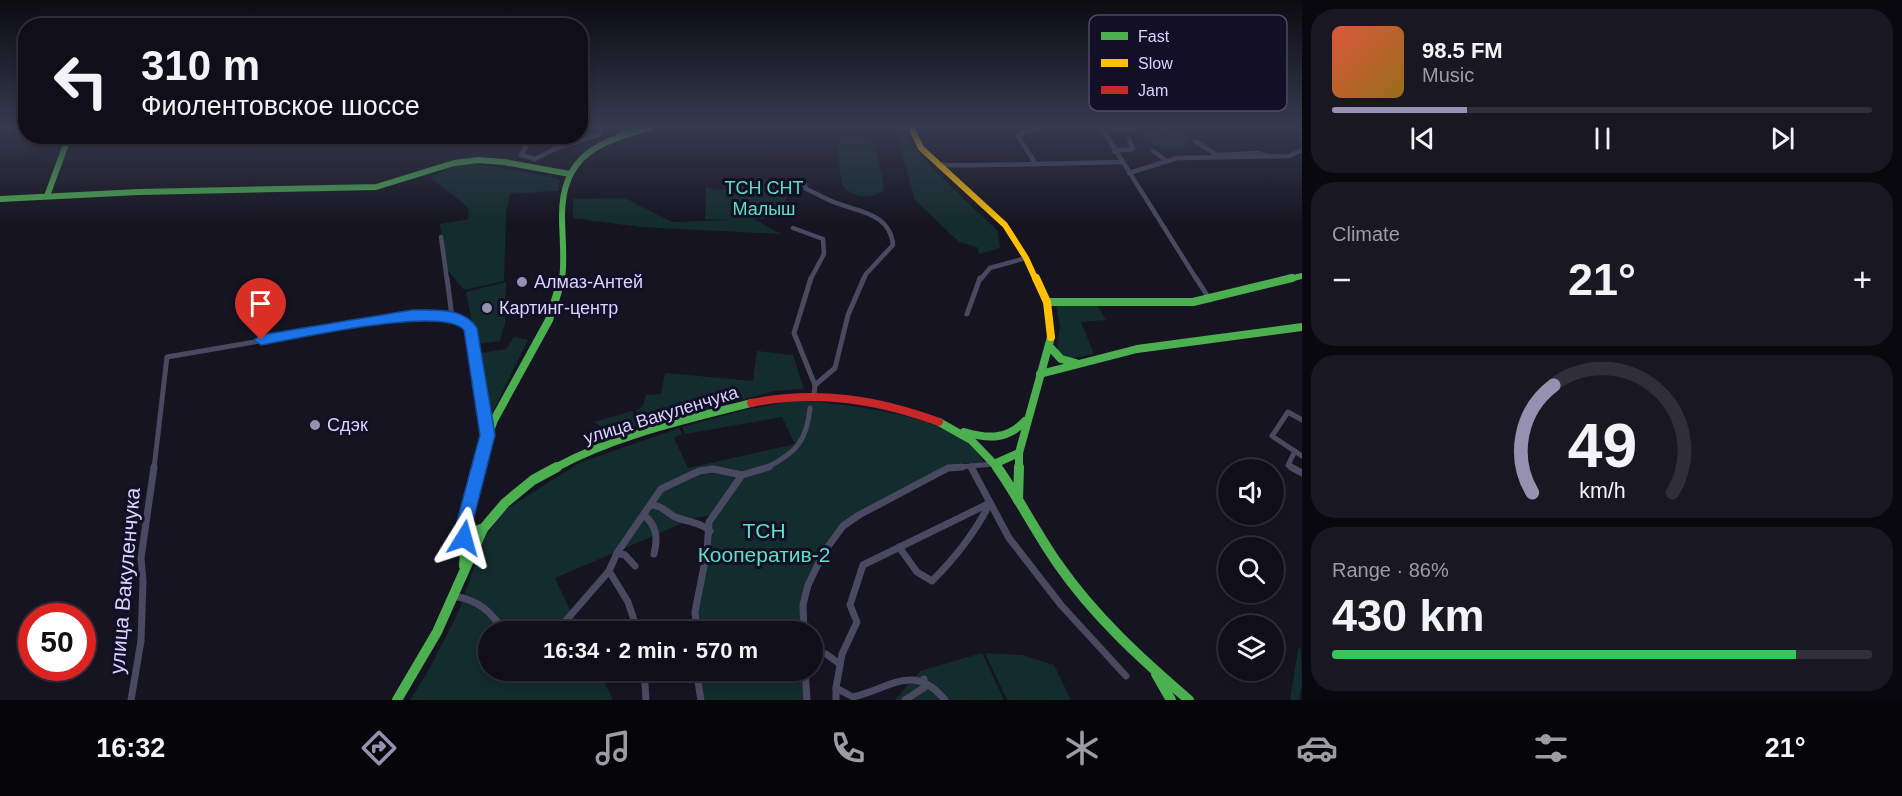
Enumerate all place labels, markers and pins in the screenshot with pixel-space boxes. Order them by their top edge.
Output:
place label: Алмаз-Антей [534,272,643,292]
marker: Алмаз-Антей [515,275,529,289]
pin [235,278,286,340]
place label: Картинг-центр [499,298,618,318]
marker: Картинг-центр [480,301,494,315]
place label: Сдэк [327,415,368,435]
marker: Сдэк [308,418,322,432]

